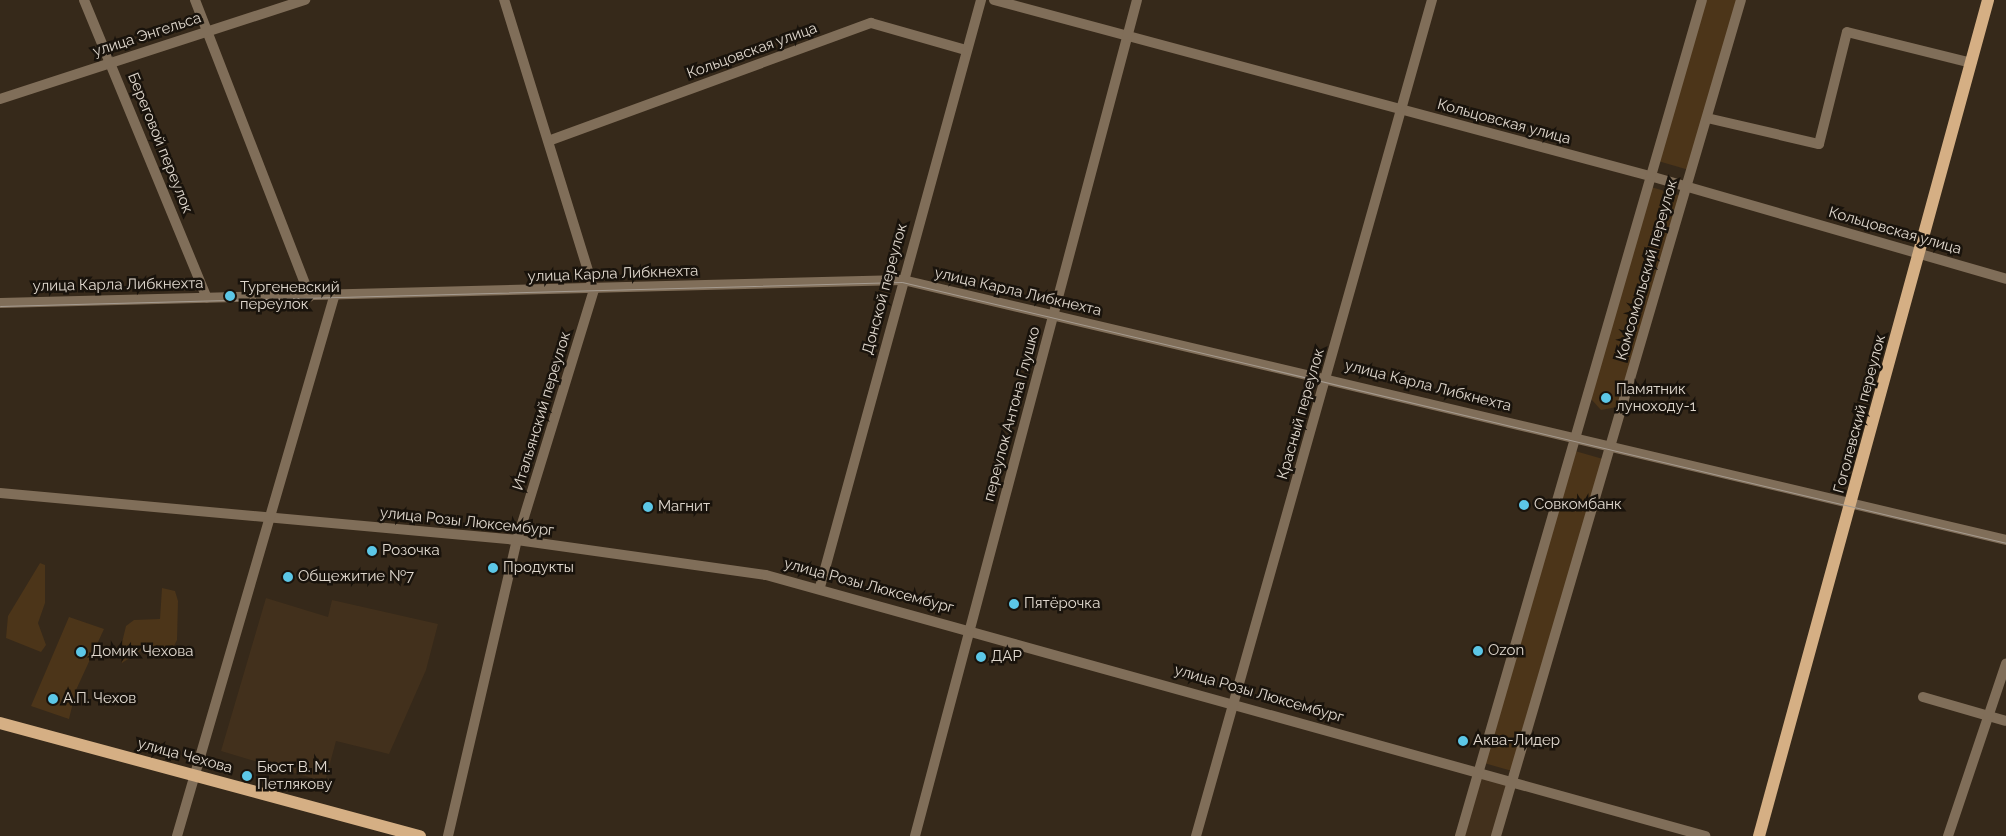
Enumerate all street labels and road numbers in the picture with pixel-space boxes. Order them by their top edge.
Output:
street label: улица Энгельса [91,9,203,61]
street label: Кольцовская улица [684,19,820,83]
street label: Береговой переулок [124,70,196,216]
street label: Кольцовская улица [1435,95,1573,149]
street label: Комсомольский переулок [1613,178,1681,362]
street label: Кольцовская улица [1826,203,1964,259]
street label: Донской переулок [859,222,911,356]
street label: улица Карла Либкнехта [527,262,699,286]
street label: улица Карла Либкнехта [933,264,1103,320]
street label: улица Карла Либкнехта [32,275,204,295]
street label: переулок Антона Глушко [980,324,1044,504]
street label: Итальянский переулок [509,329,575,493]
street label: Гоголевский переулок [1830,333,1890,495]
street label: Красный переулок [1274,346,1328,482]
street label: улица Карла Либкнехта [1343,357,1513,415]
street label: улица Розы Люксембург [379,504,555,540]
street label: улица Розы Люксембург [782,555,956,617]
street label: улица Розы Люксембург [1172,661,1346,727]
street label: улица Чехова [136,735,234,777]

